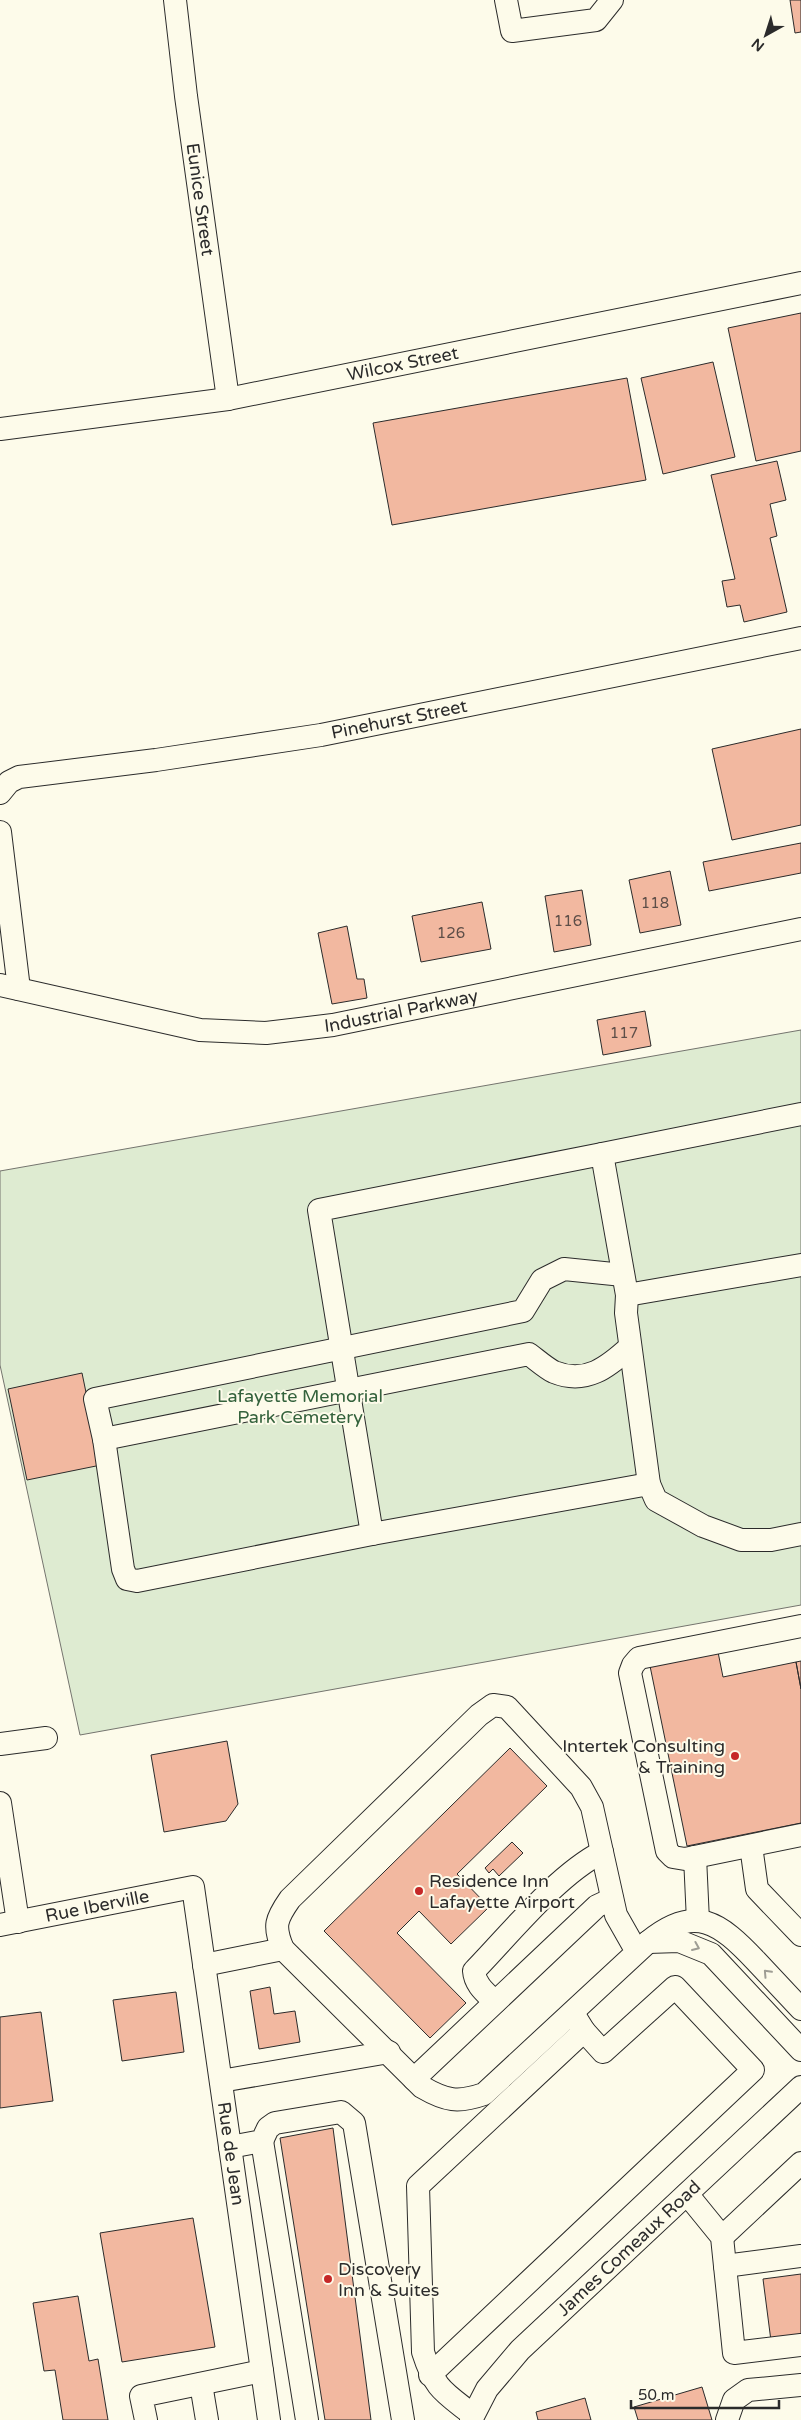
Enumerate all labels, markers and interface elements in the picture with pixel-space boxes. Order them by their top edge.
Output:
north arrow [741,10,791,60]
text: N [748,35,768,55]
street label: Eunice Street [182,142,219,257]
street label: Wilcox Street [345,342,460,386]
street label: Pinehurst Street [329,695,469,744]
house number: 118 [641,894,669,912]
house number: 116 [554,912,582,930]
house number: 126 [437,924,465,942]
street label: Industrial Parkway [323,984,480,1037]
house number: 117 [610,1024,638,1042]
park label: Lafayette Memorial Park Cemetery [217,1385,383,1428]
place label: Intertek Consulting & Training [562,1735,725,1778]
marker: Intertek Consulting & Training [729,1750,741,1762]
place label: Residence Inn Lafayette Airport [429,1870,575,1913]
street label: Rue Iberville [43,1885,151,1927]
marker: Residence Inn Lafayette Airport [413,1885,425,1897]
one-way arrow [691,1940,700,1951]
one-way arrow [764,1970,773,1979]
street label: Rue de Jean [213,2100,249,2207]
street label: James Comeaux Road [552,2176,705,2321]
place label: Discovery Inn & Suites [338,2258,439,2301]
marker: Discovery Inn & Suites [322,2273,334,2285]
scale bar [631,2378,778,2410]
text: 50 m [638,2386,675,2404]

